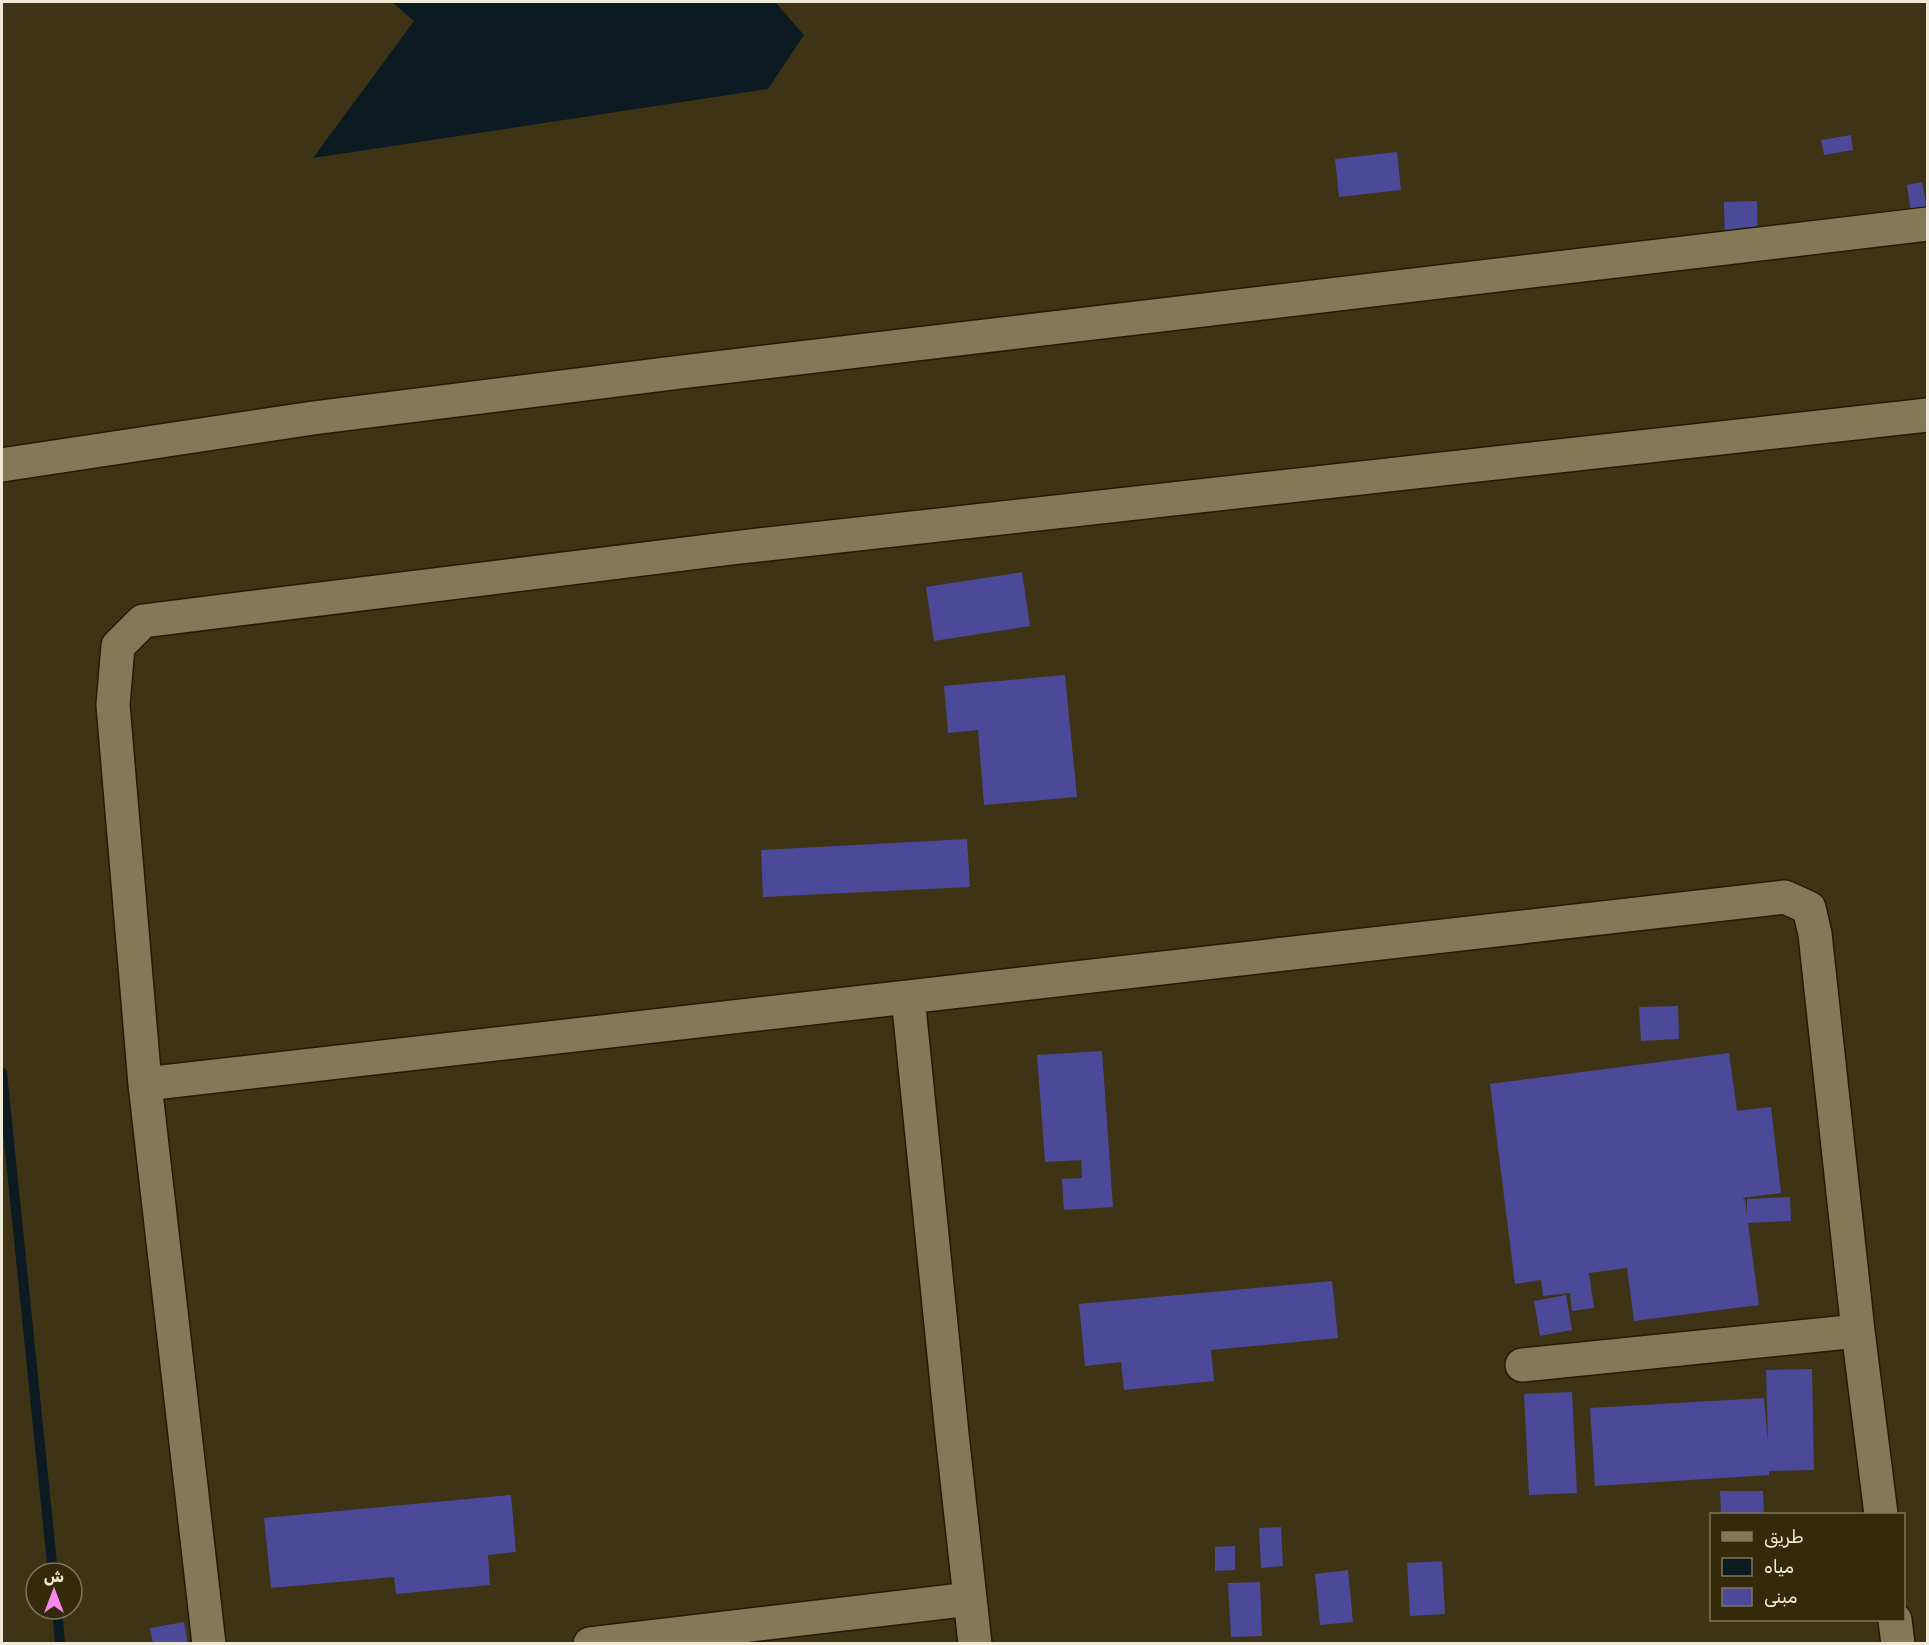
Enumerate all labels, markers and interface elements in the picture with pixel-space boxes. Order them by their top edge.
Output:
legend [1710,1513,1905,1621]
text: طريق [1764,1526,1804,1548]
text: مياه [1764,1556,1794,1578]
north arrow [24,1561,84,1621]
text: ش [44,1567,64,1586]
text: مبنى [1764,1586,1798,1608]

